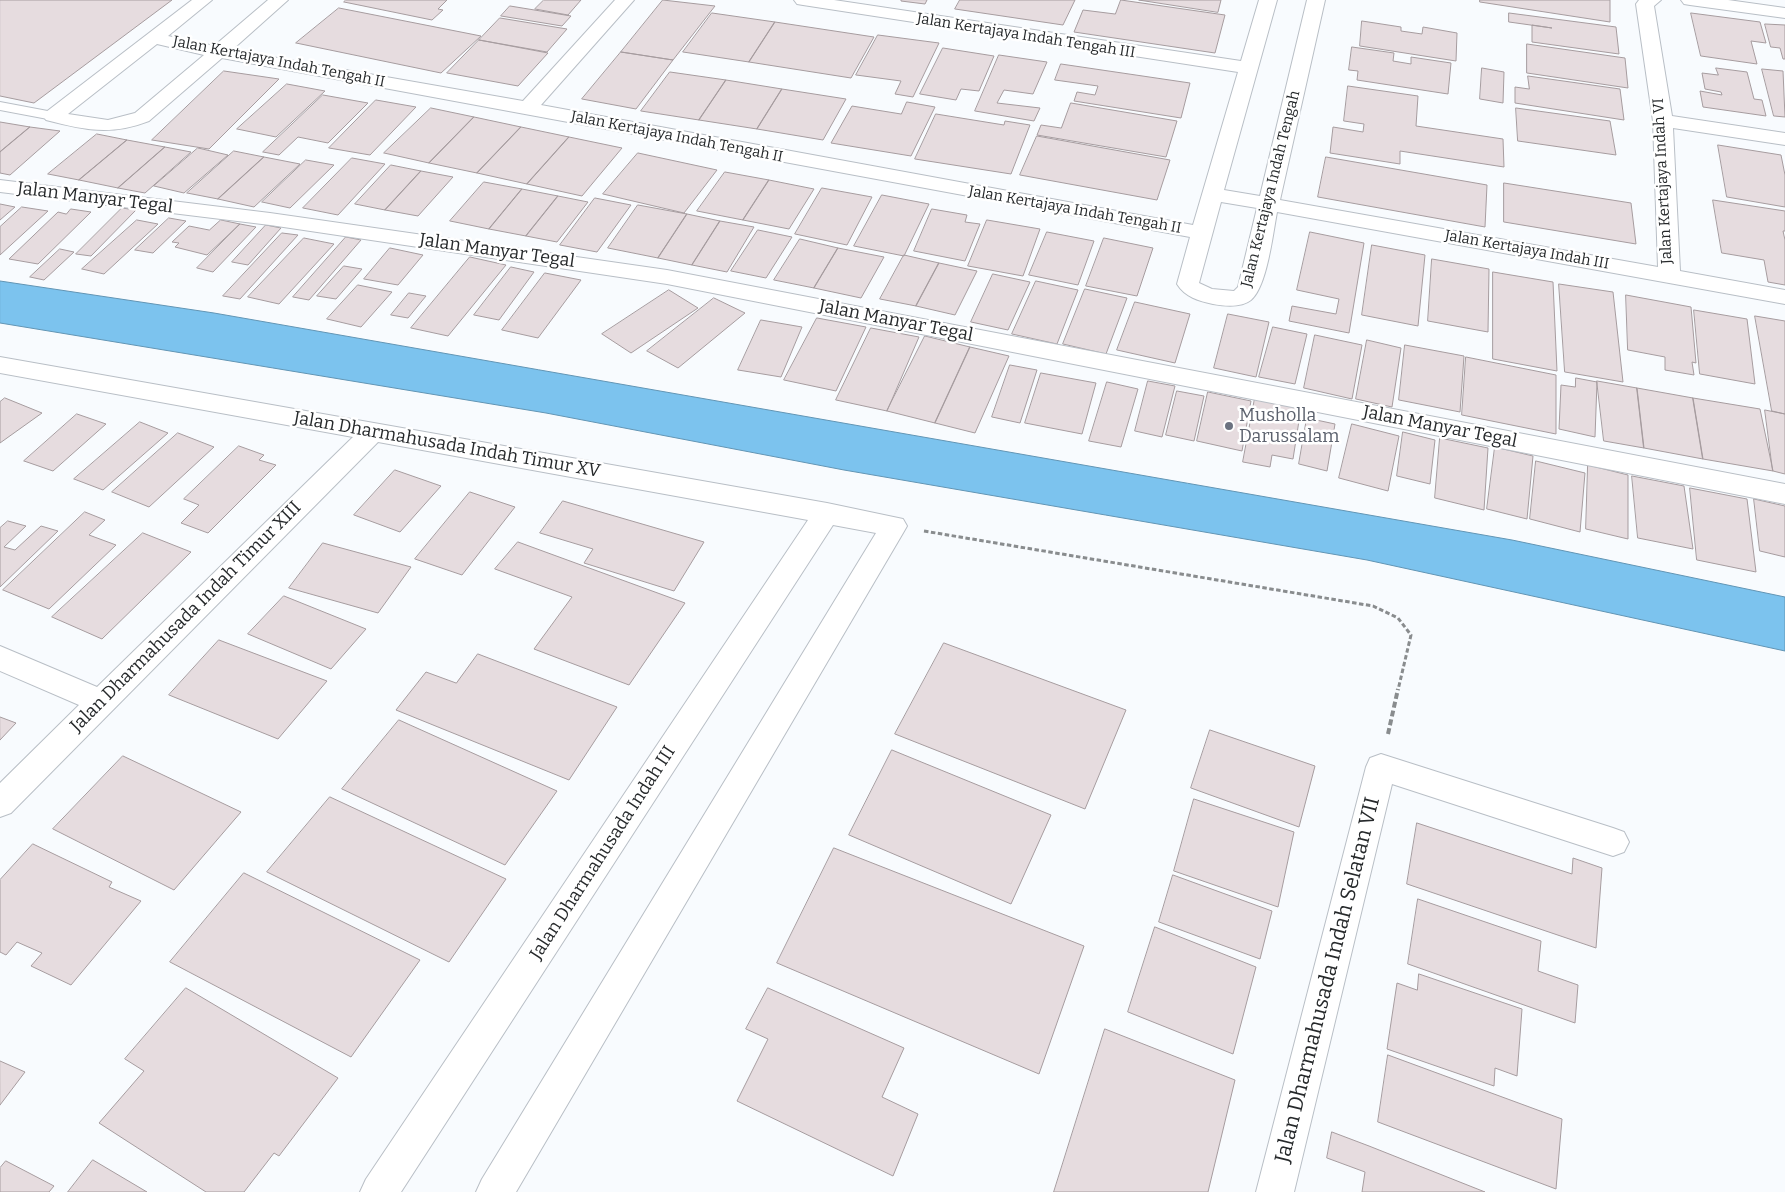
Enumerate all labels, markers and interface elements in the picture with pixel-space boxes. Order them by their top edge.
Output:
street label: Jalan Kertajaya Indah Tengah III [915,10,1137,62]
street label: Jalan Kertajaya Indah Tengah II [171,33,387,91]
street label: Jalan Kertajaya Indah Tengah [1238,89,1304,289]
street label: Jalan Kertajaya Indah VI [1650,98,1676,264]
street label: Jalan Kertajaya Indah Tengah II [569,108,785,166]
street label: Jalan Manyar Tegal [16,178,174,218]
street label: Jalan Kertajaya Indah Tengah II [967,182,1183,238]
street label: Jalan Kertajaya Indah III [1443,227,1611,273]
street label: Jalan Manyar Tegal [418,229,576,273]
street label: Jalan Manyar Tegal [817,295,975,347]
street label: Jalan Manyar Tegal [1361,401,1519,453]
place label: Musholla Darussalam [1239,405,1339,448]
street label: Jalan Dharmahusada Indah Timur XV [292,407,602,483]
marker: Musholla Darussalam [1223,420,1235,432]
street label: Jalan Dharmahusada Indah Timur XIII [66,497,306,737]
street label: Jalan Dharmahusada Indah III [526,742,680,964]
street label: Jalan Dharmahusada Indah Selatan VII [1270,795,1386,1165]

